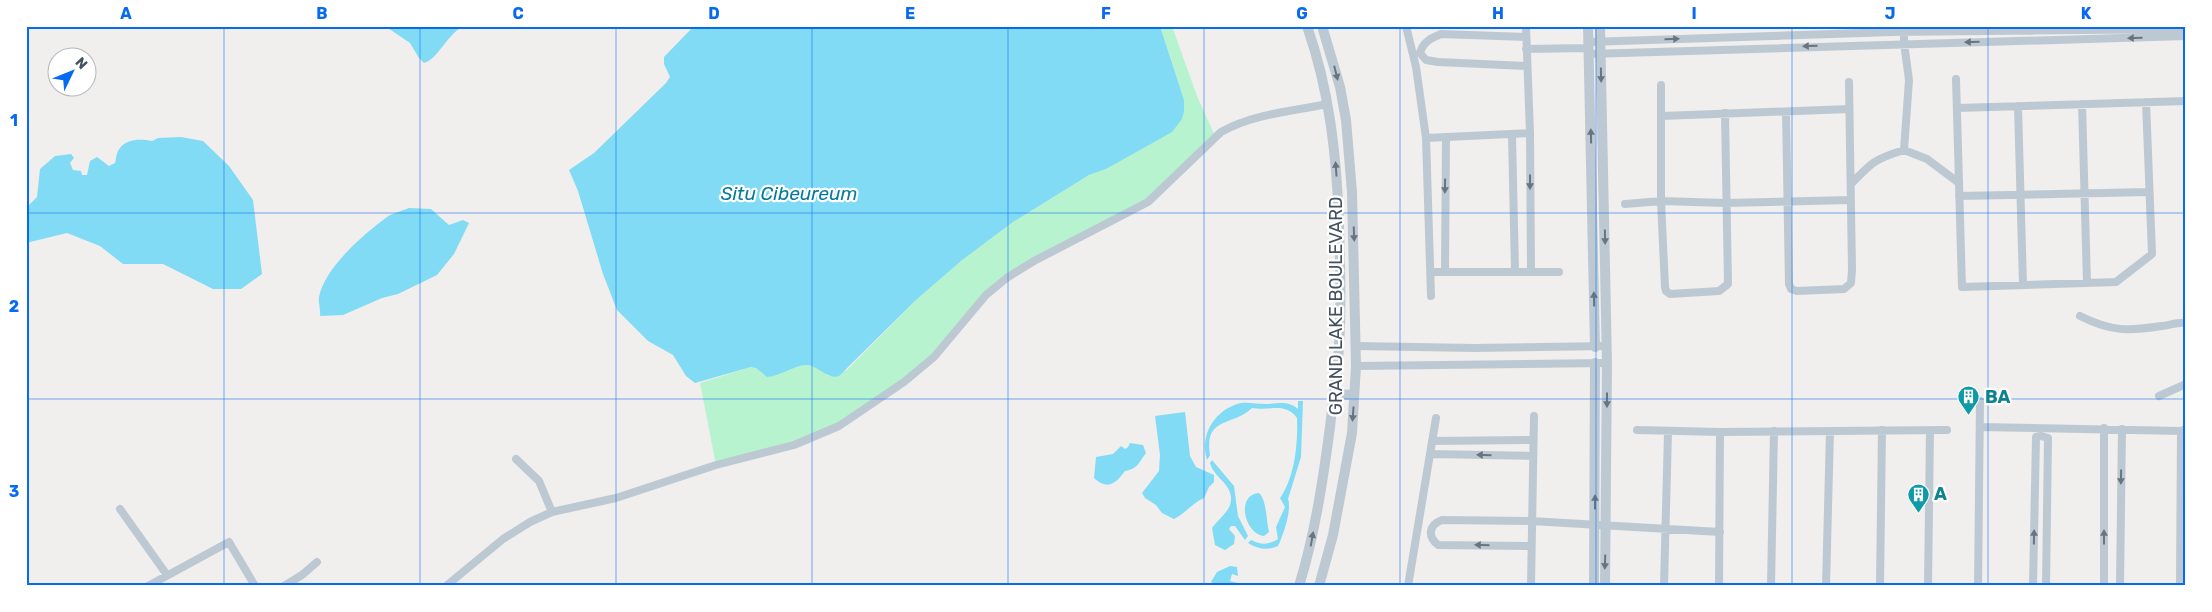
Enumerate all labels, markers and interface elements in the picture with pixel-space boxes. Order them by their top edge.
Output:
text: A [120,4,132,23]
text: B [316,4,328,23]
text: C [512,4,524,23]
text: D [708,4,720,23]
text: E [905,4,915,23]
text: F [1101,4,1111,23]
text: G [1296,4,1308,23]
text: H [1492,4,1504,23]
text: I [1691,4,1697,23]
text: J [1885,4,1895,23]
text: K [2081,4,2092,23]
one-way arrow [1664,34,1680,42]
one-way arrow [2127,34,2143,42]
one-way arrow [1964,38,1980,46]
one-way arrow [1802,43,1818,51]
north arrow [48,48,98,98]
text: N [71,54,91,73]
one-way arrow [1333,65,1341,80]
one-way arrow [1598,67,1606,83]
text: 1 [10,111,18,130]
one-way arrow [1587,128,1595,144]
one-way arrow [1332,160,1340,176]
one-way arrow [1526,174,1534,190]
one-way arrow [1441,178,1449,194]
water label: Situ Cibeureum [721,182,857,205]
street label: GRAND LAKE BOULEVARD [1325,197,1347,415]
one-way arrow [1350,226,1358,242]
one-way arrow [1601,230,1609,246]
one-way arrow [1590,290,1598,306]
text: 2 [9,297,19,316]
building icon: BA [1957,385,1981,416]
place label: BA [1985,386,2010,408]
one-way arrow [1603,392,1611,408]
one-way arrow [1349,406,1357,422]
one-way arrow [1476,451,1492,459]
one-way arrow [2117,470,2125,486]
text: 3 [9,482,19,501]
building icon: A [1906,482,1930,513]
place label: A [1934,483,1947,505]
one-way arrow [1591,494,1599,510]
one-way arrow [2030,529,2038,545]
one-way arrow [2100,529,2108,545]
one-way arrow [1308,531,1316,547]
one-way arrow [1474,541,1490,549]
one-way arrow [1601,555,1609,571]

